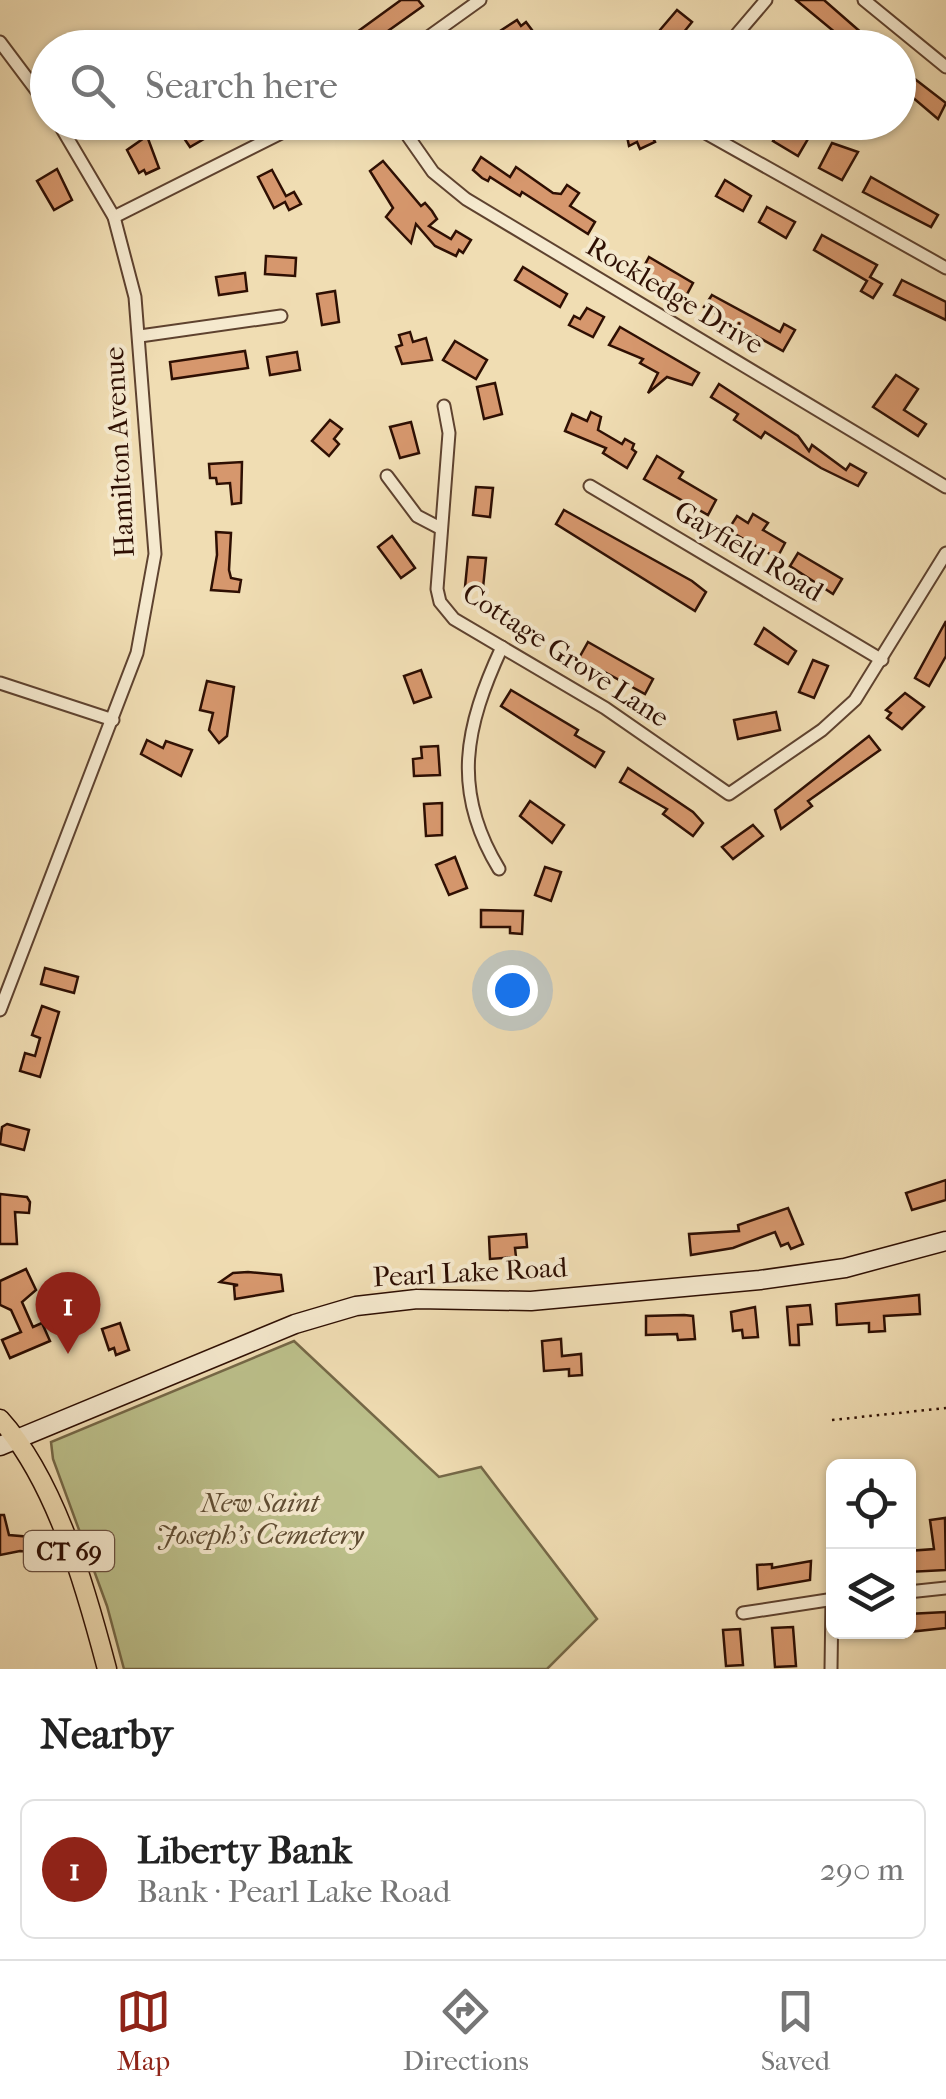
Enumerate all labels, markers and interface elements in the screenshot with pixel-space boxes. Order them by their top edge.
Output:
search box [30,30,916,140]
icon: search [65,58,120,113]
text: Search here [145,63,338,108]
street label: Rockledge Drive [580,229,770,361]
street label: Hamilton Avenue [97,346,141,558]
street label: Gayfield Road [669,494,830,609]
street label: Cottage Grove Lane [457,576,675,734]
your location [487,965,538,1016]
street label: Pearl Lake Road [372,1250,569,1294]
pin: 1 [36,1272,100,1354]
map controls [826,1459,916,1639]
button: locate [826,1459,916,1549]
park label: New Saint Joseph's Cemetery [156,1486,365,1551]
road number: CT 69 [24,1531,114,1571]
button: layers [826,1549,916,1639]
text: Nearby [40,1710,172,1759]
text: Liberty Bank [137,1828,352,1873]
text: 1 [69,1851,80,1888]
text: 290 m [820,1851,904,1888]
text: Bank · Pearl Lake Road [137,1873,450,1910]
tab: Map [116,1984,171,2077]
tab: Directions [403,1984,529,2077]
tab: Saved [761,1984,830,2077]

